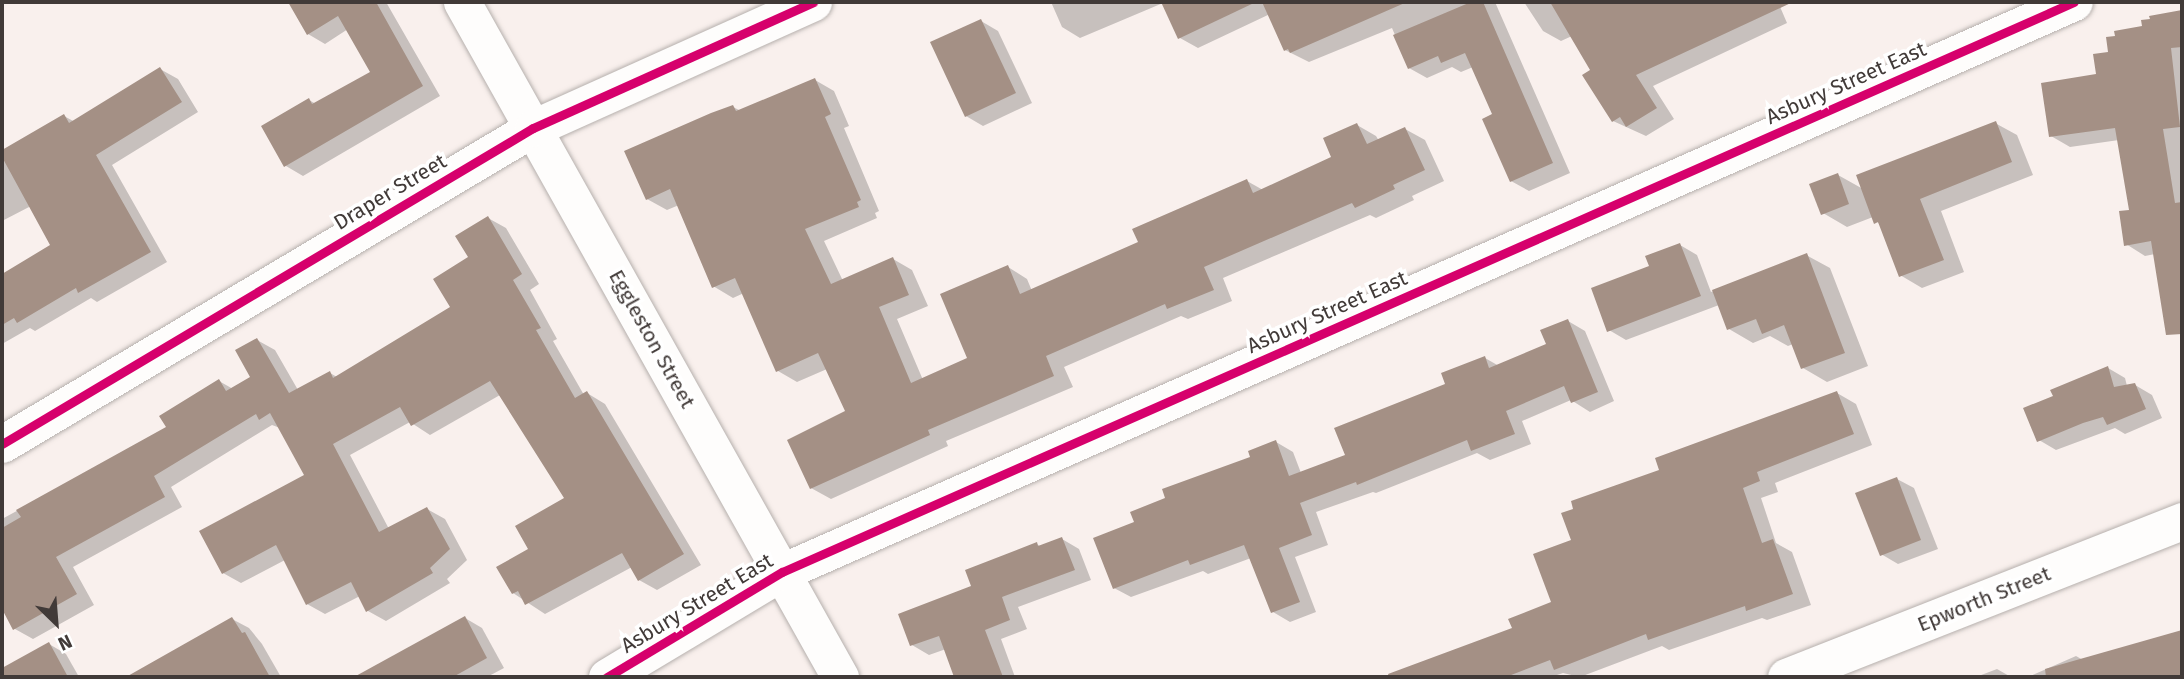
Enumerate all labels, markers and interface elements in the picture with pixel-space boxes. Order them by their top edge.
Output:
street label: Asbury Street East [1762,36,1930,130]
street label: Draper Street [329,149,451,235]
street label: Eggleston Street [604,265,700,413]
street label: Asbury Street East [1243,265,1411,359]
street label: Asbury Street East [617,548,777,658]
street label: Epworth Street [1914,561,2054,637]
north arrow [21,588,91,658]
text: N [55,629,76,656]

